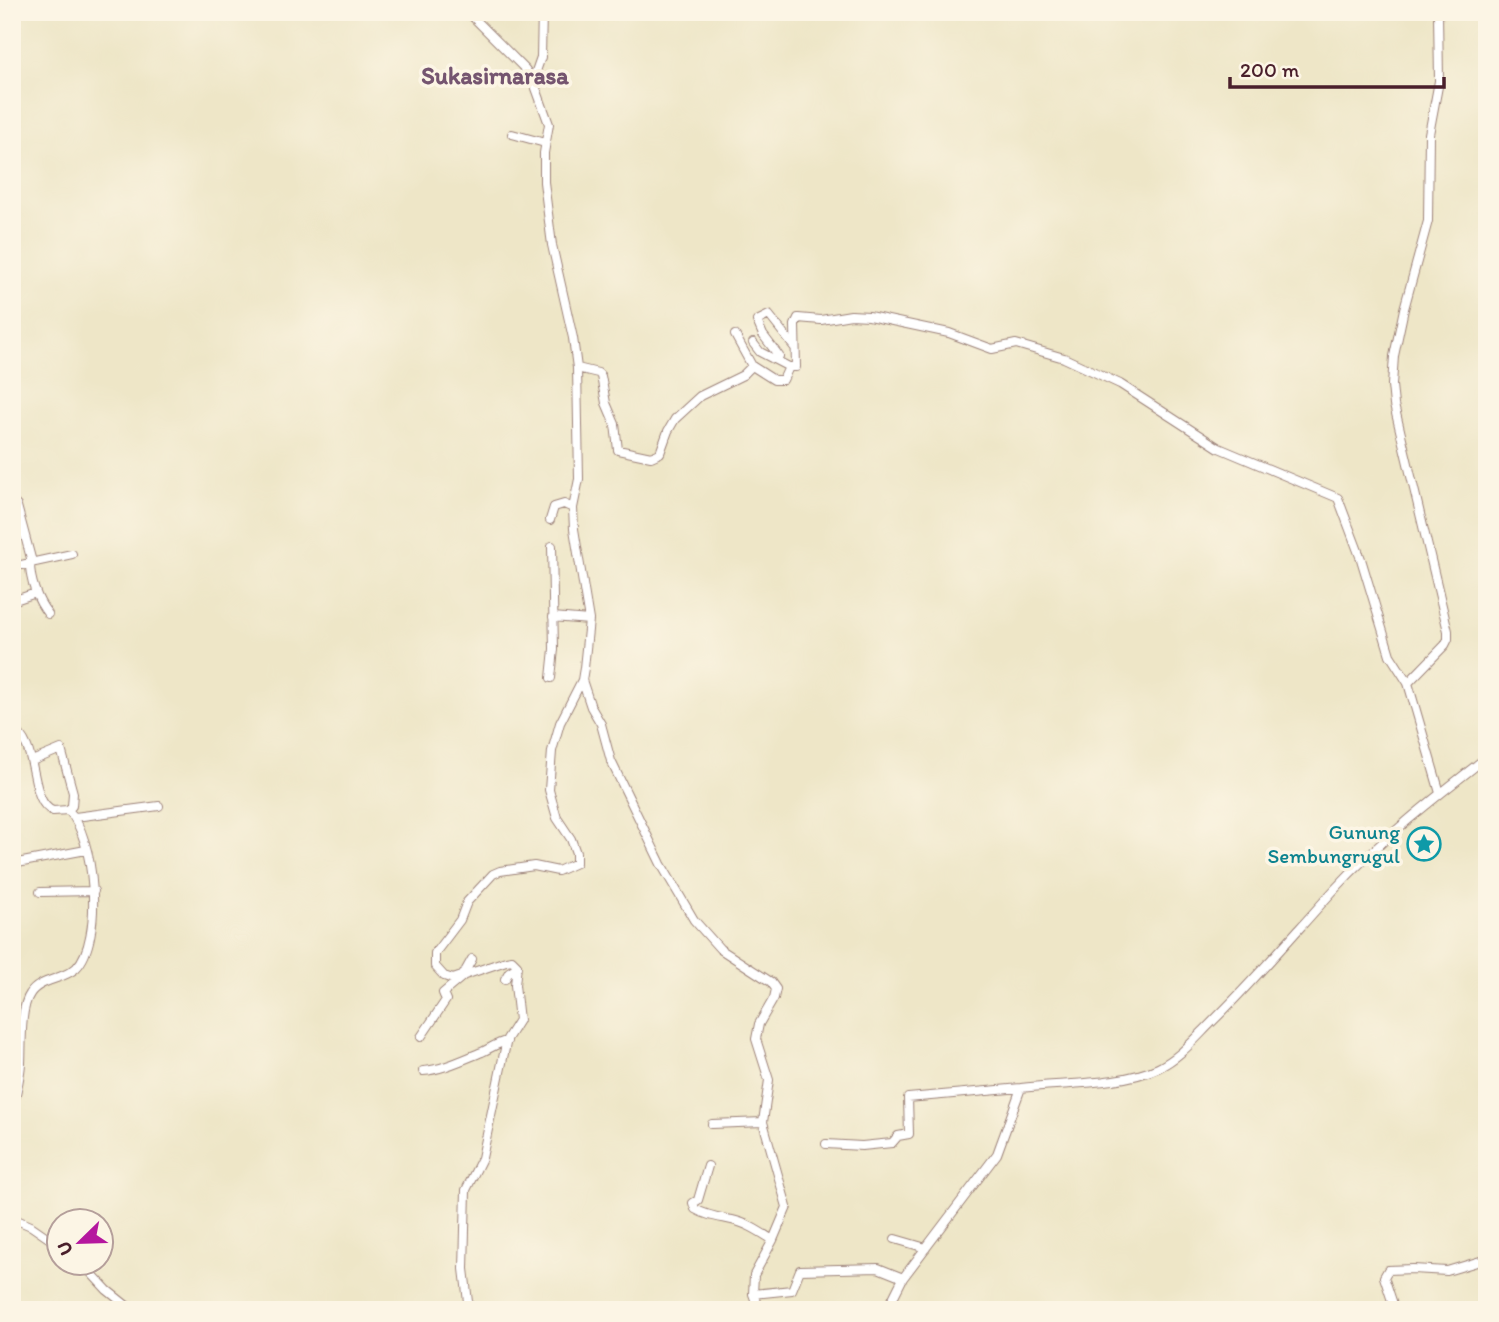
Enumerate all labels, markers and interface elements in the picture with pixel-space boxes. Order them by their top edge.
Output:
scale bar [1230,46,1443,90]
text: 200 m [1240,57,1300,82]
district label: Sukasirnarasa [421,61,569,90]
place label: Gunung Sembungrugul [1268,819,1400,868]
place icon: Gunung Sembungrugul [1405,825,1443,863]
north arrow [46,1206,116,1276]
text: U [52,1238,78,1259]

